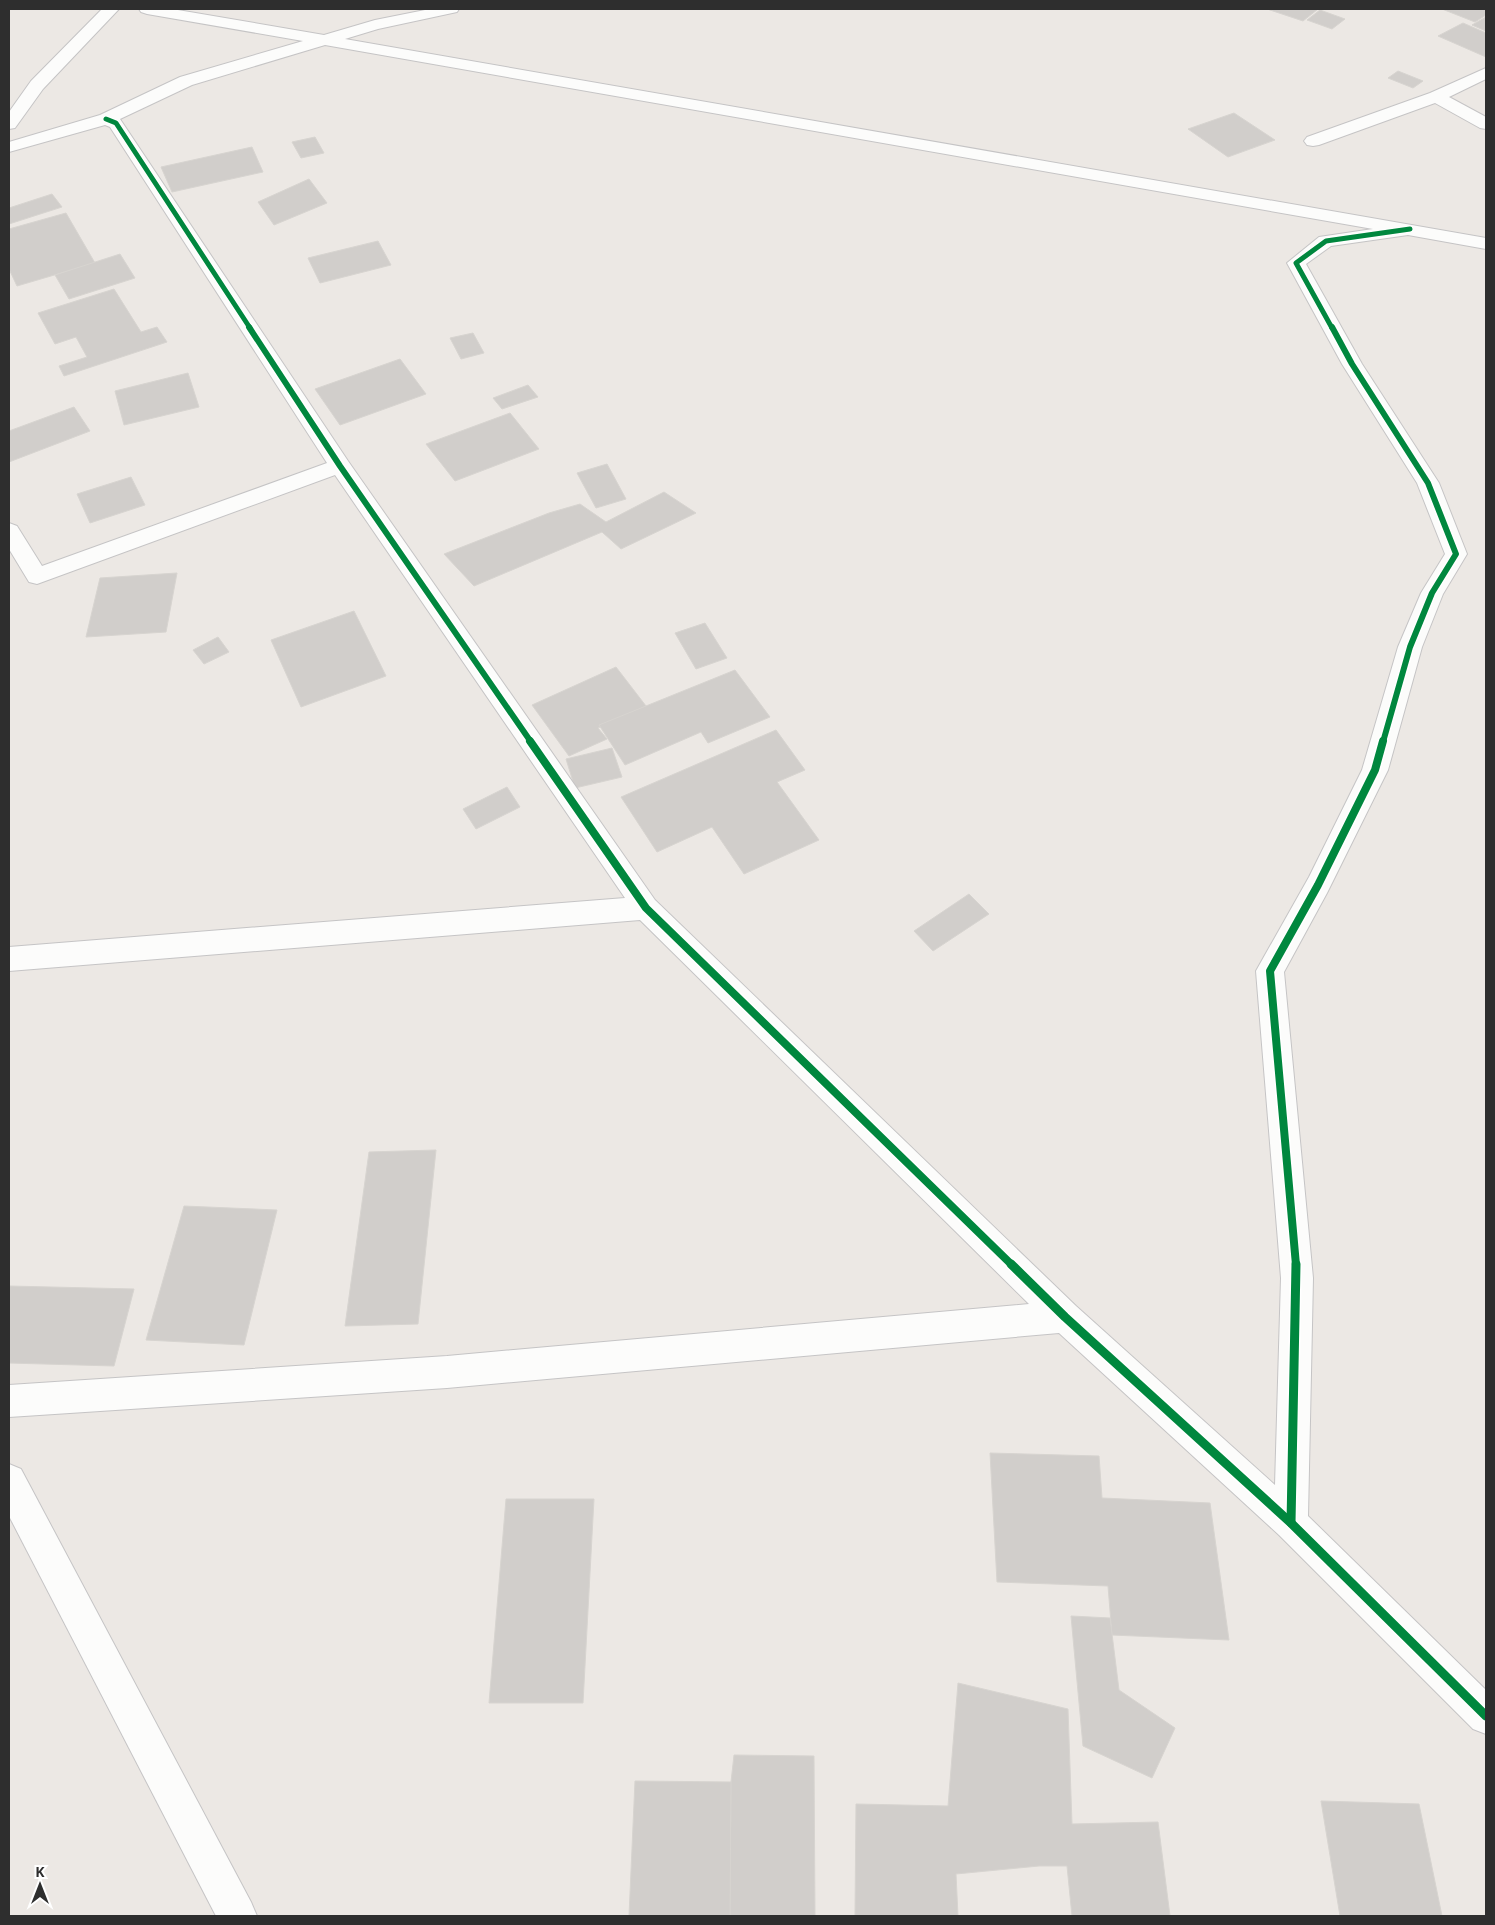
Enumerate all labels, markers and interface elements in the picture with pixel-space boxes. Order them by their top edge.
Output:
north arrow [15,1860,65,1910]
text: K [35,1862,45,1881]

